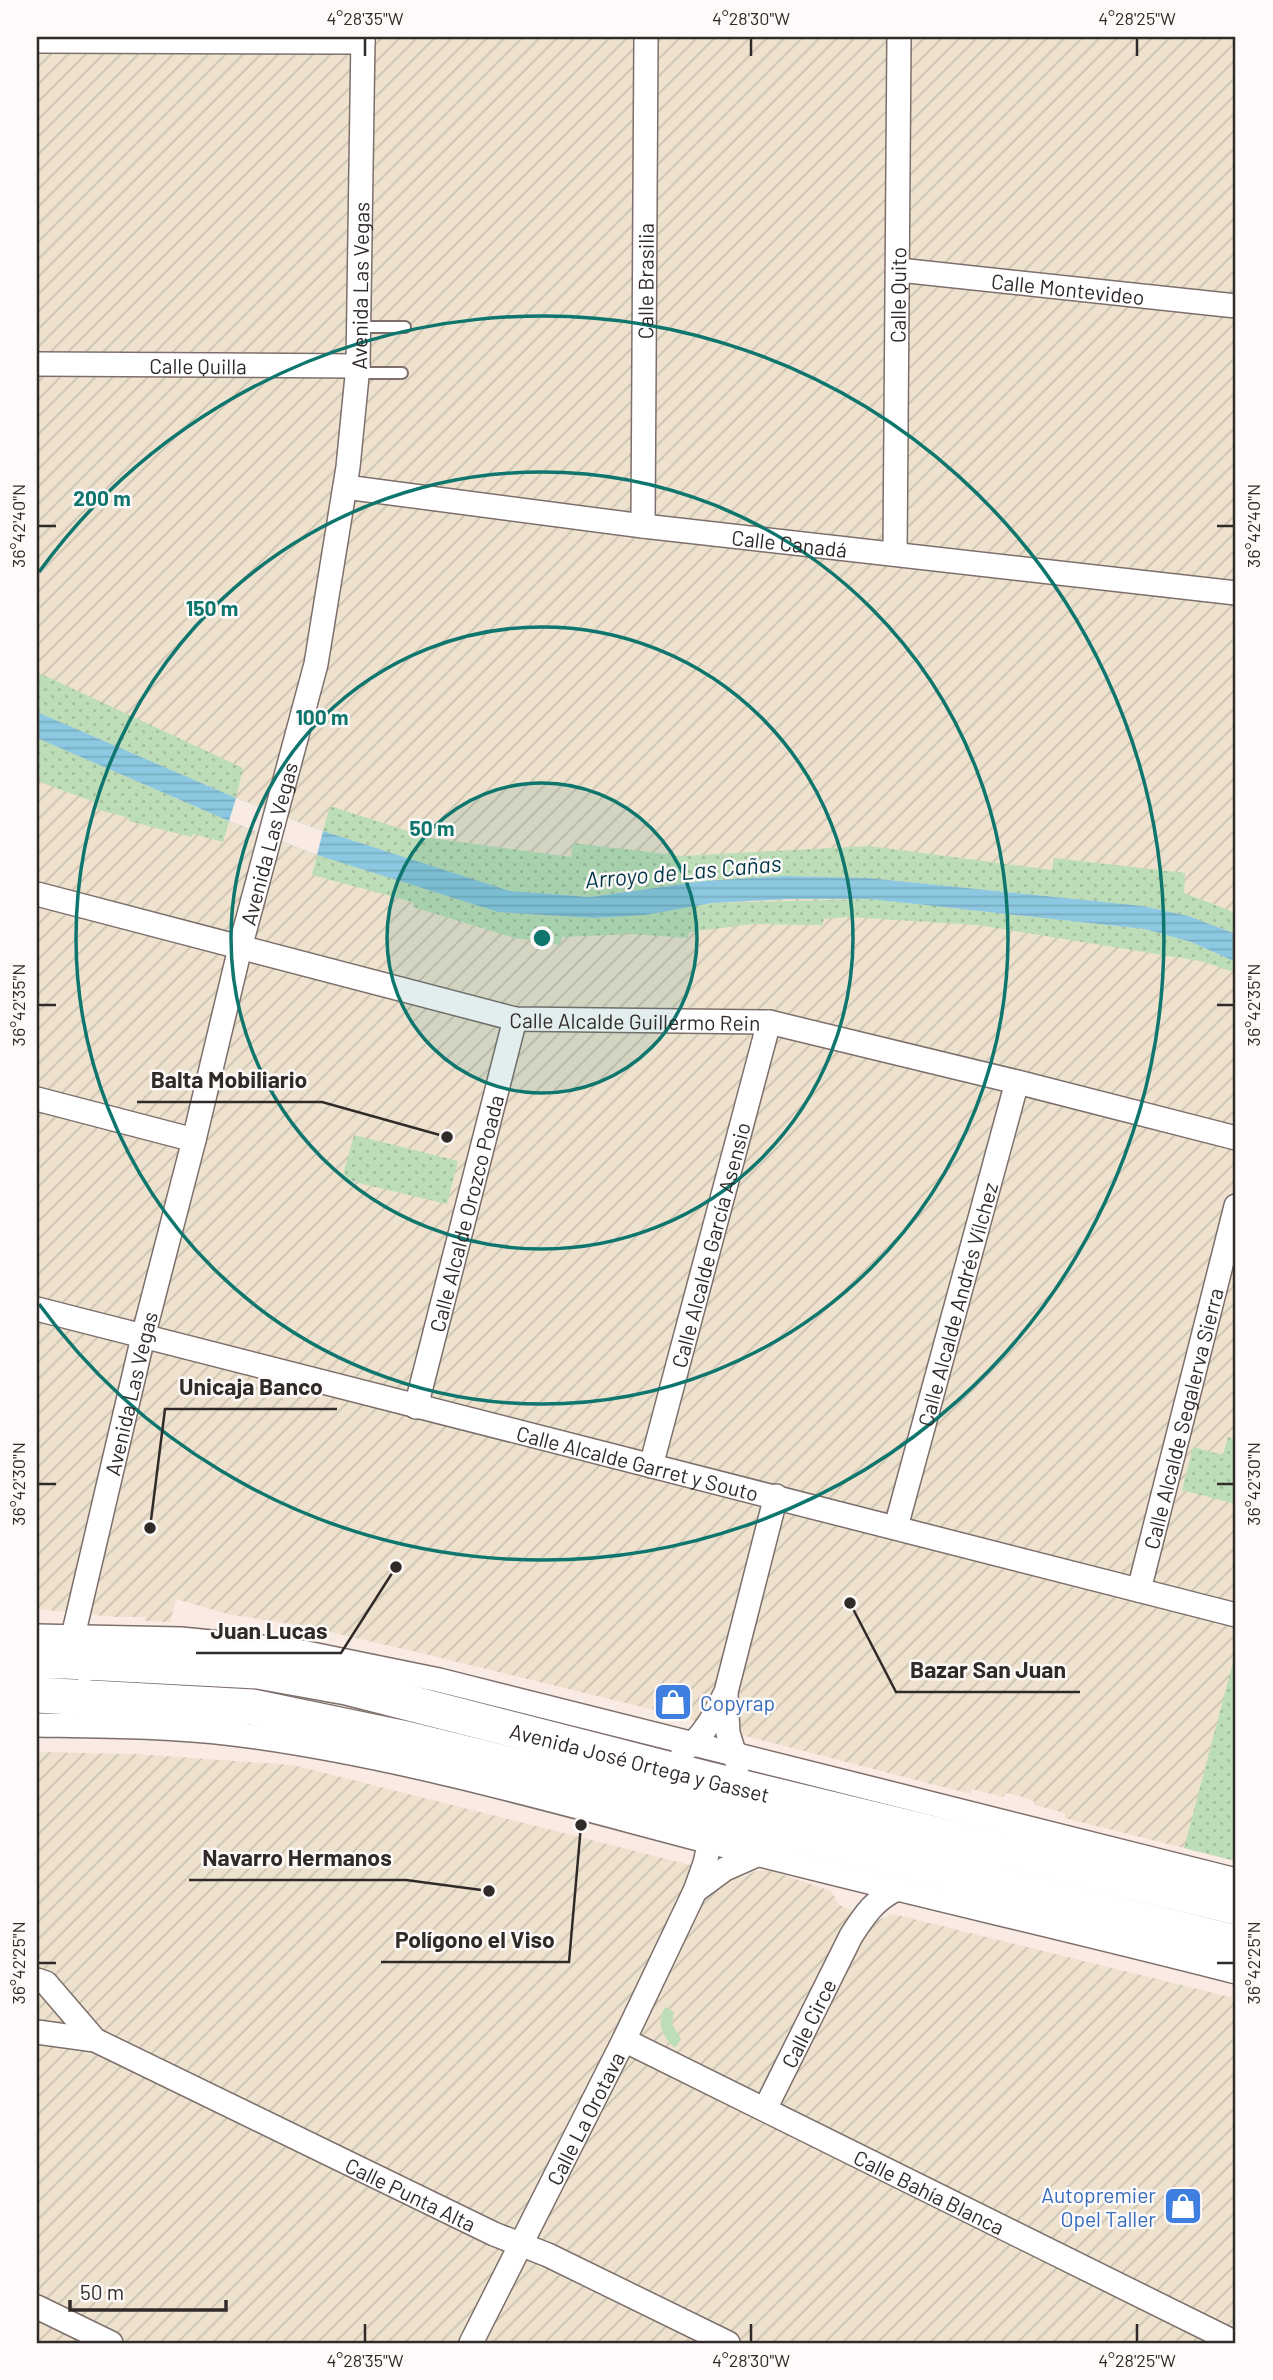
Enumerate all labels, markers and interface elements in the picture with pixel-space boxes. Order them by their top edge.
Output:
text: 4°28'35"W [326,7,404,29]
text: 4°28'30"W [712,7,790,29]
text: 4°28'25"W [1098,7,1176,29]
street label: Avenida Las Vegas [345,202,373,370]
street label: Calle Brasilia [632,223,657,339]
street label: Calle Quito [884,247,910,343]
street label: Calle Montevideo [990,267,1146,309]
street label: Calle Quilla [149,352,247,378]
text: 36°42'40"N [7,484,29,568]
text: 36°42'40"N [1242,484,1264,568]
text: 200 m [73,485,131,510]
street label: Calle Canadá [730,524,849,561]
text: 150 m [186,595,238,620]
text: 100 m [295,704,349,729]
street label: Avenida Las Vegas [234,759,302,928]
text: 50 m [409,815,455,840]
water label: Arroyo de Las Cañas [584,848,783,894]
centre of rings [530,926,554,950]
text: 36°42'35"N [7,964,29,1046]
text: 36°42'35"N [1242,964,1264,1046]
street label: Calle Alcalde Guillermo Rein [509,1006,761,1034]
callout: Balta Mobiliario [137,1058,322,1102]
text: Balta Mobiliario [151,1065,307,1093]
street label: Calle Alcalde Orozco Poada [423,1092,508,1334]
street label: Calle Alcalde García Asensio [665,1119,754,1370]
street label: Calle Alcalde Andrés Vílchez [911,1179,1002,1429]
street label: Calle Alcalde Segalerva Sierra [1137,1285,1227,1552]
street label: Avenida Las Vegas [99,1309,162,1478]
callout: Unicaja Banco [165,1365,337,1409]
text: Unicaja Banco [179,1372,323,1400]
street label: Calle Alcalde Garret y Souto [514,1419,761,1505]
text: 36°42'30"N [7,1442,29,1526]
text: 36°42'30"N [1242,1442,1264,1526]
callout: Juan Lucas [196,1609,341,1653]
text: Juan Lucas [210,1616,328,1644]
callout: Bazar San Juan [896,1648,1080,1692]
text: Bazar San Juan [910,1655,1066,1683]
shop icon: Copyrap [652,1681,694,1723]
place label: Copyrap [700,1690,775,1715]
street label: Avenida José Ortega y Gasset [507,1717,772,1806]
callout: Navarro Hermanos [189,1836,406,1880]
text: Navarro Hermanos [202,1843,392,1871]
callout: Polígono el Viso [381,1918,569,1962]
text: 36°42'25"N [7,1921,29,2005]
text: 36°42'25"N [1242,1921,1264,2005]
text: Polígono el Viso [395,1925,555,1953]
street label: Calle Circe [775,1974,840,2072]
street label: Calle La Orotava [541,2047,629,2189]
street label: Calle Bahía Blanca [850,2144,1009,2239]
street label: Calle Punta Alta [342,2151,480,2236]
place label: Autopremier Opel Taller [1041,2182,1156,2231]
shop icon: Autopremier Opel Taller [1162,2185,1204,2227]
scale bar [70,2268,226,2312]
text: 50 m [80,2279,124,2304]
text: 4°28'35"W [326,2349,404,2371]
text: 4°28'30"W [712,2349,790,2371]
text: 4°28'25"W [1098,2349,1176,2371]

